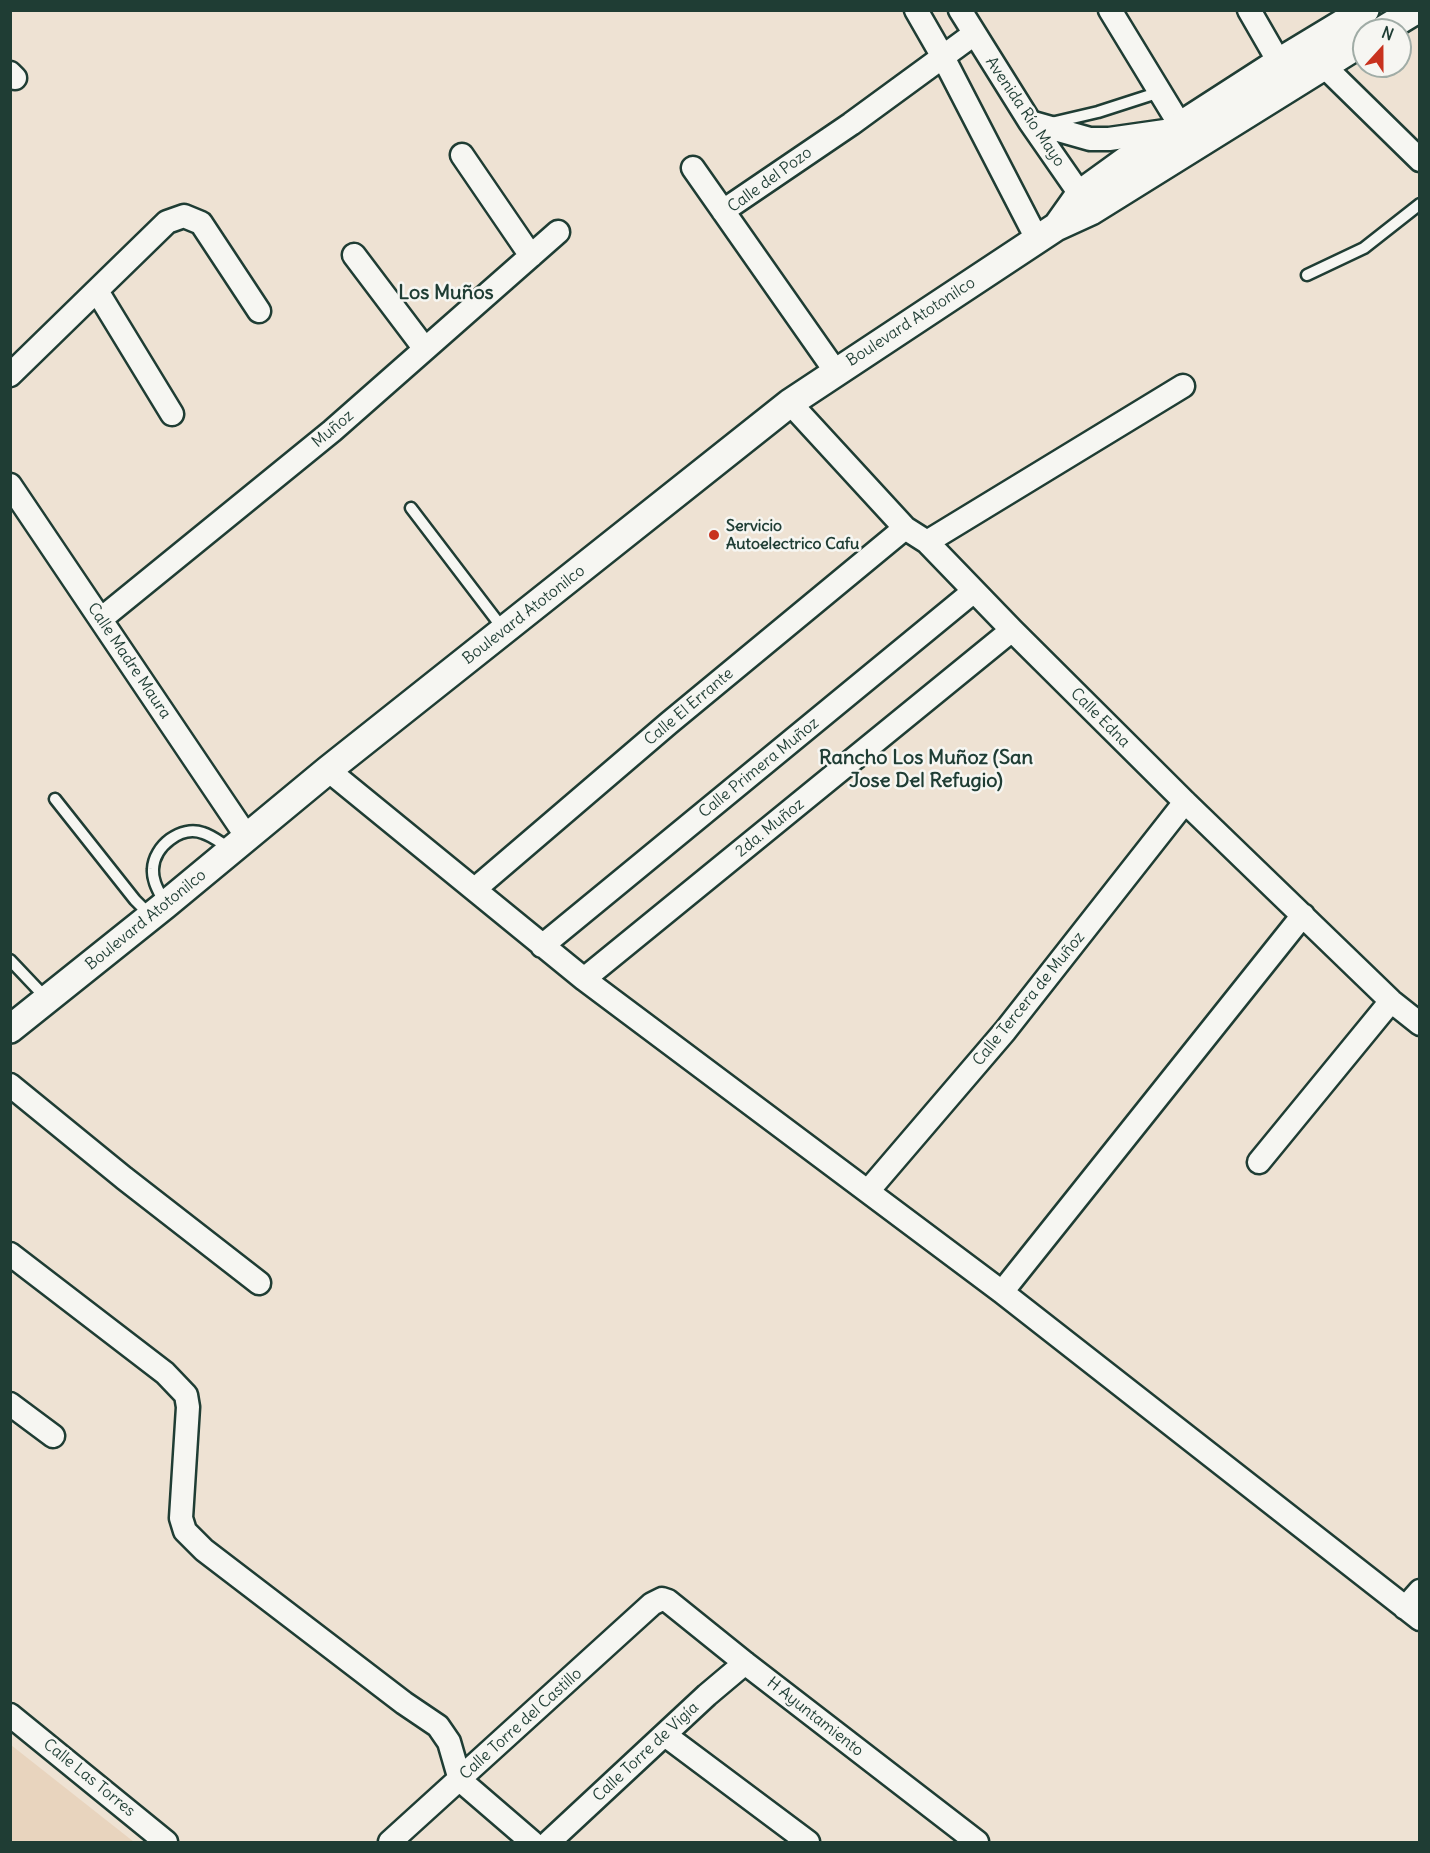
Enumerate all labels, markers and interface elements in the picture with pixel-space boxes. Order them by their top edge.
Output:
north arrow [1352,18,1412,78]
text: N [1379,22,1396,44]
street label: Avenida Río Mayo [981,53,1069,171]
street label: Calle del Pozo [724,143,816,217]
street label: Boulevard Atotonilco [843,273,979,371]
district label: Los Muños [398,281,494,305]
street label: Muñoz [308,406,358,452]
place label: Servicio Autoelectrico Cafu [726,516,859,554]
marker: Servicio Autoelectrico Cafu [707,528,721,542]
street label: Boulevard Atotonilco [459,561,589,669]
street label: Calle Madre Maura [83,599,175,723]
street label: Calle El Errante [641,664,737,750]
street label: Calle Edna [1066,684,1134,752]
street label: Calle Primera Muñoz [695,714,823,822]
district label: Rancho Los Muñoz (San Jose Del Refugio) [819,746,1033,793]
street label: 2da. Muñoz [732,795,808,861]
street label: Boulevard Atotonilco [82,865,210,975]
street label: Calle Tercera de Muñoz [969,928,1089,1070]
street label: Calle Torre del Castillo [456,1664,586,1784]
street label: H Ayuntamiento [763,1673,867,1761]
street label: Calle Torre de Vigía [589,1698,703,1806]
street label: Calle Las Torres [39,1735,139,1821]

